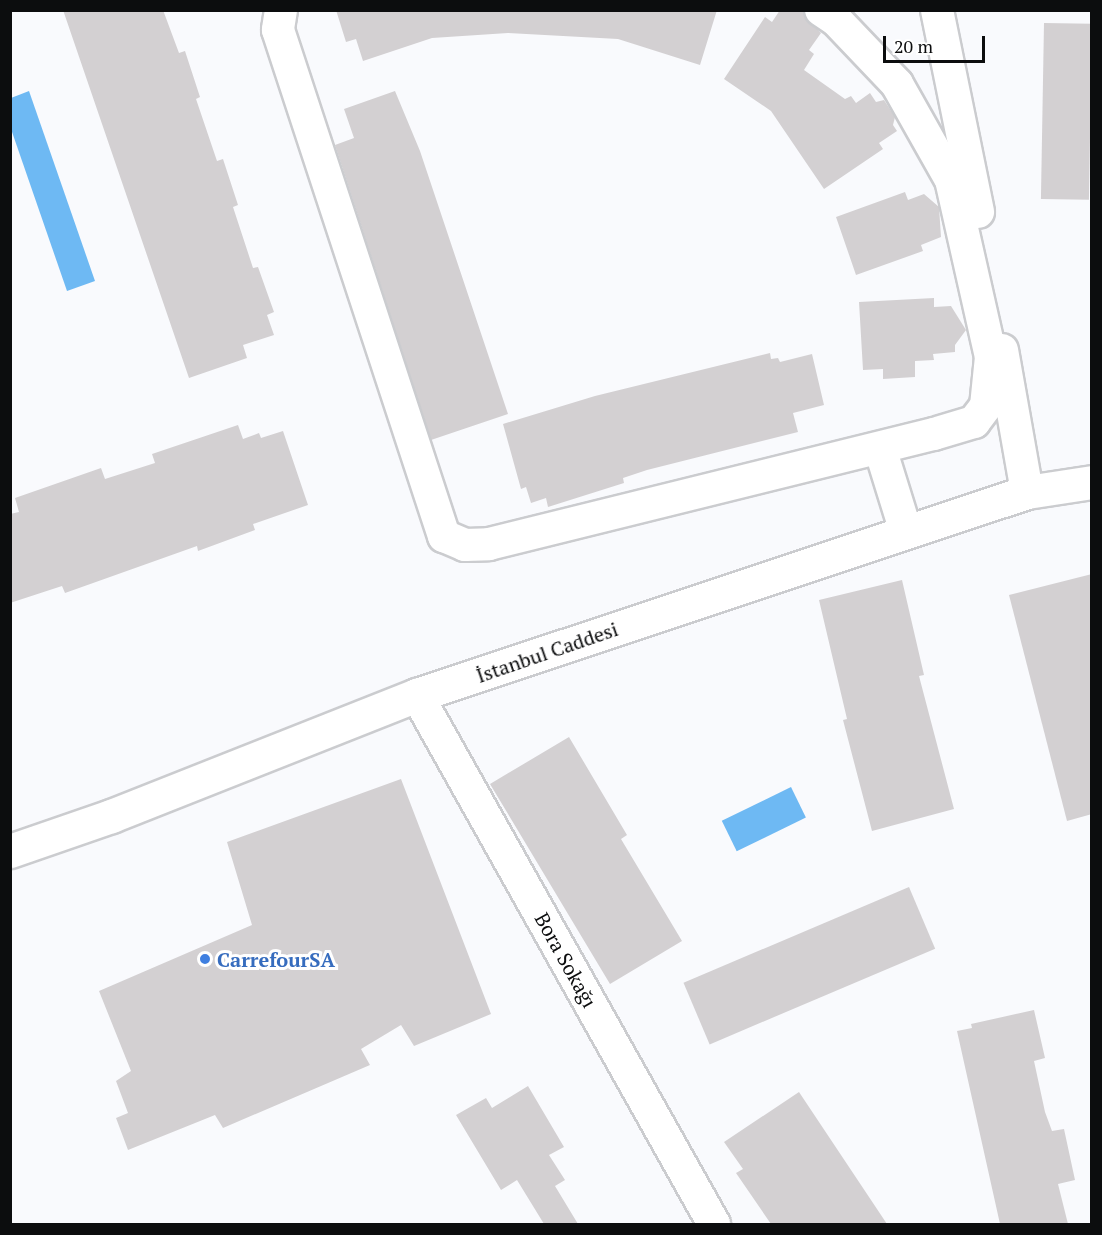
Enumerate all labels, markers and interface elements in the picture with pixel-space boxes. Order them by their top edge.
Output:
scale bar [886,24,988,62]
text: 20 m [894,34,933,58]
street label: İstanbul Caddesi [473,617,621,687]
street label: Bora Sokağı [530,908,602,1012]
place label: CarrefourSA [217,947,335,971]
marker: CarrefourSA [198,952,212,966]

